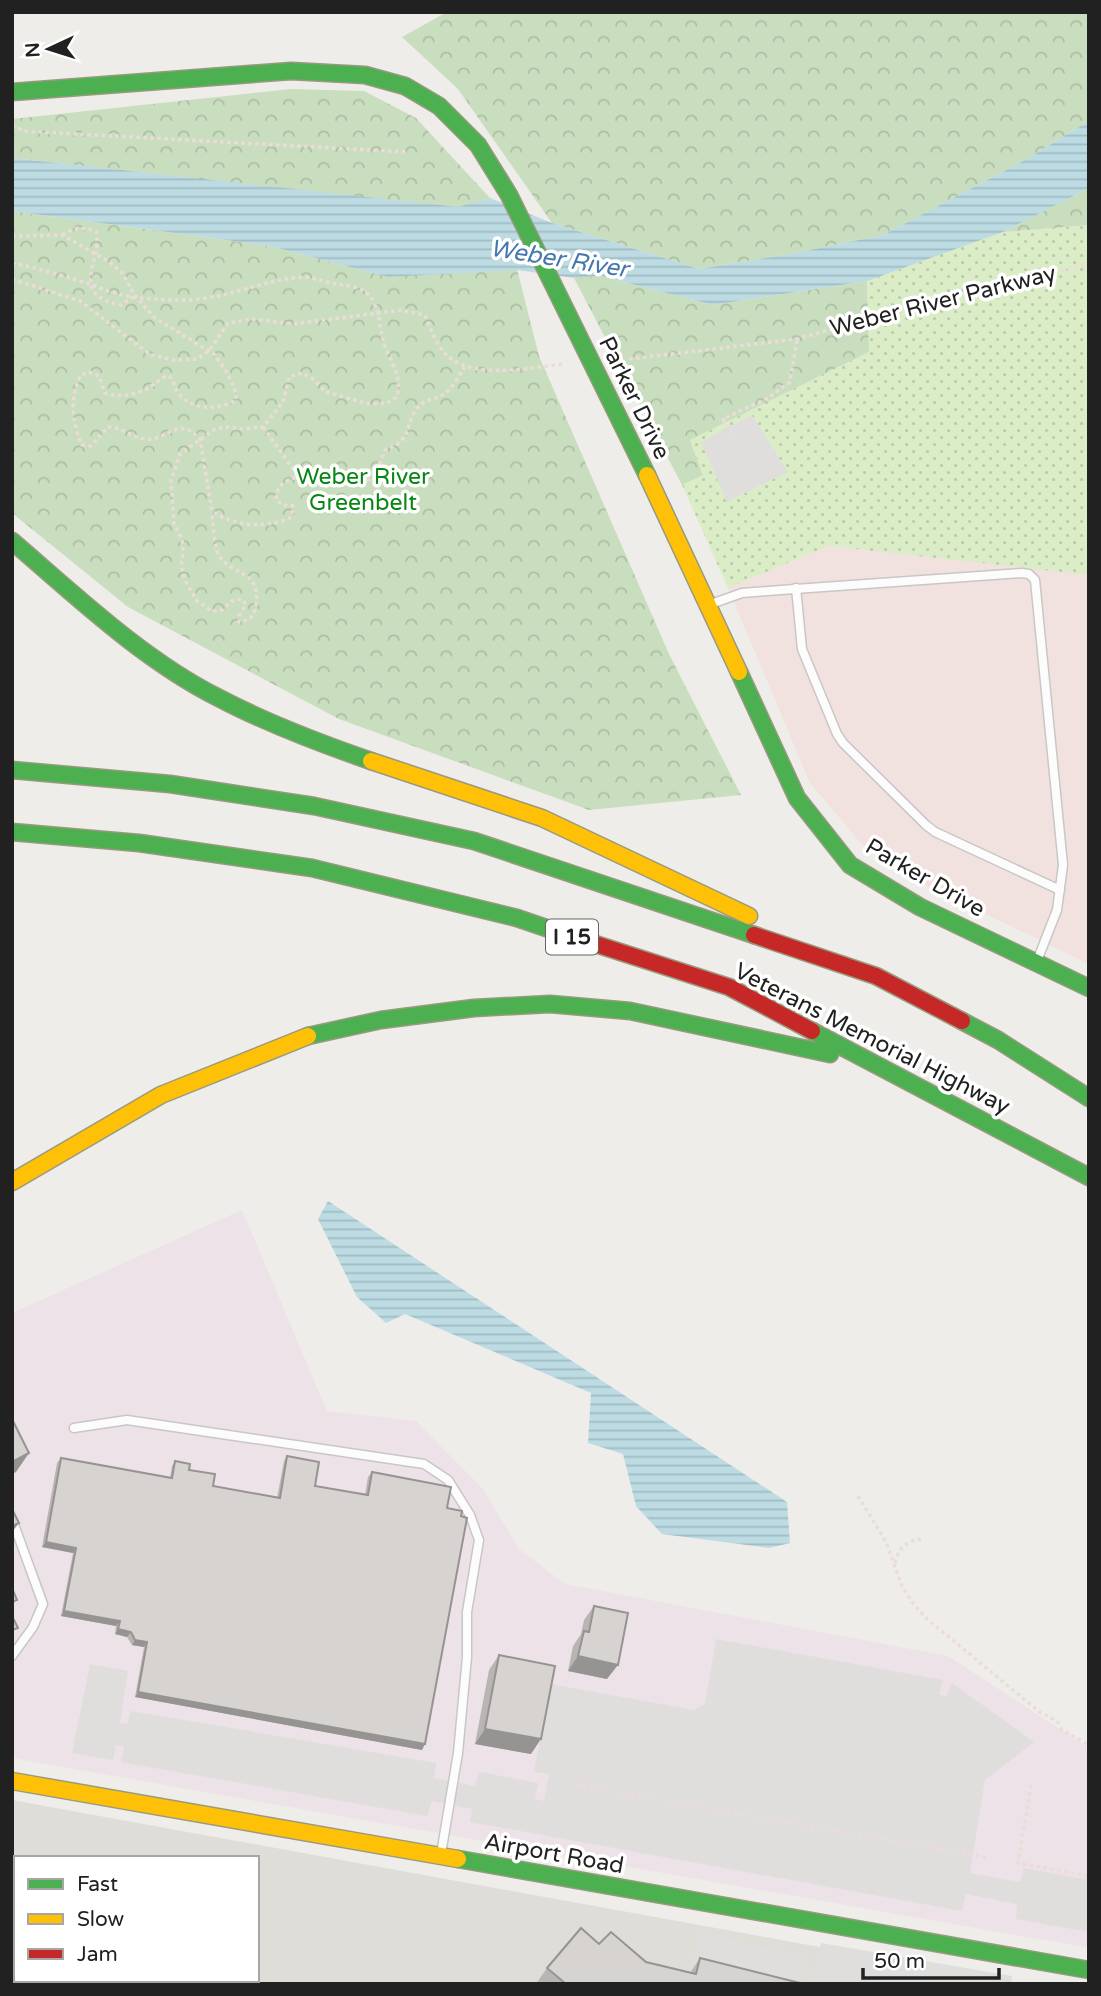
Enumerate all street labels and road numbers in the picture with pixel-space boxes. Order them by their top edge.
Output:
street label: Weber River Parkway [827,259,1059,343]
street label: Parker Drive [592,332,676,464]
street label: Parker Drive [860,833,990,923]
road number: I 15 [546,920,598,954]
street label: Veterans Memorial Highway [729,957,1015,1121]
street label: Airport Road [482,1828,626,1880]

